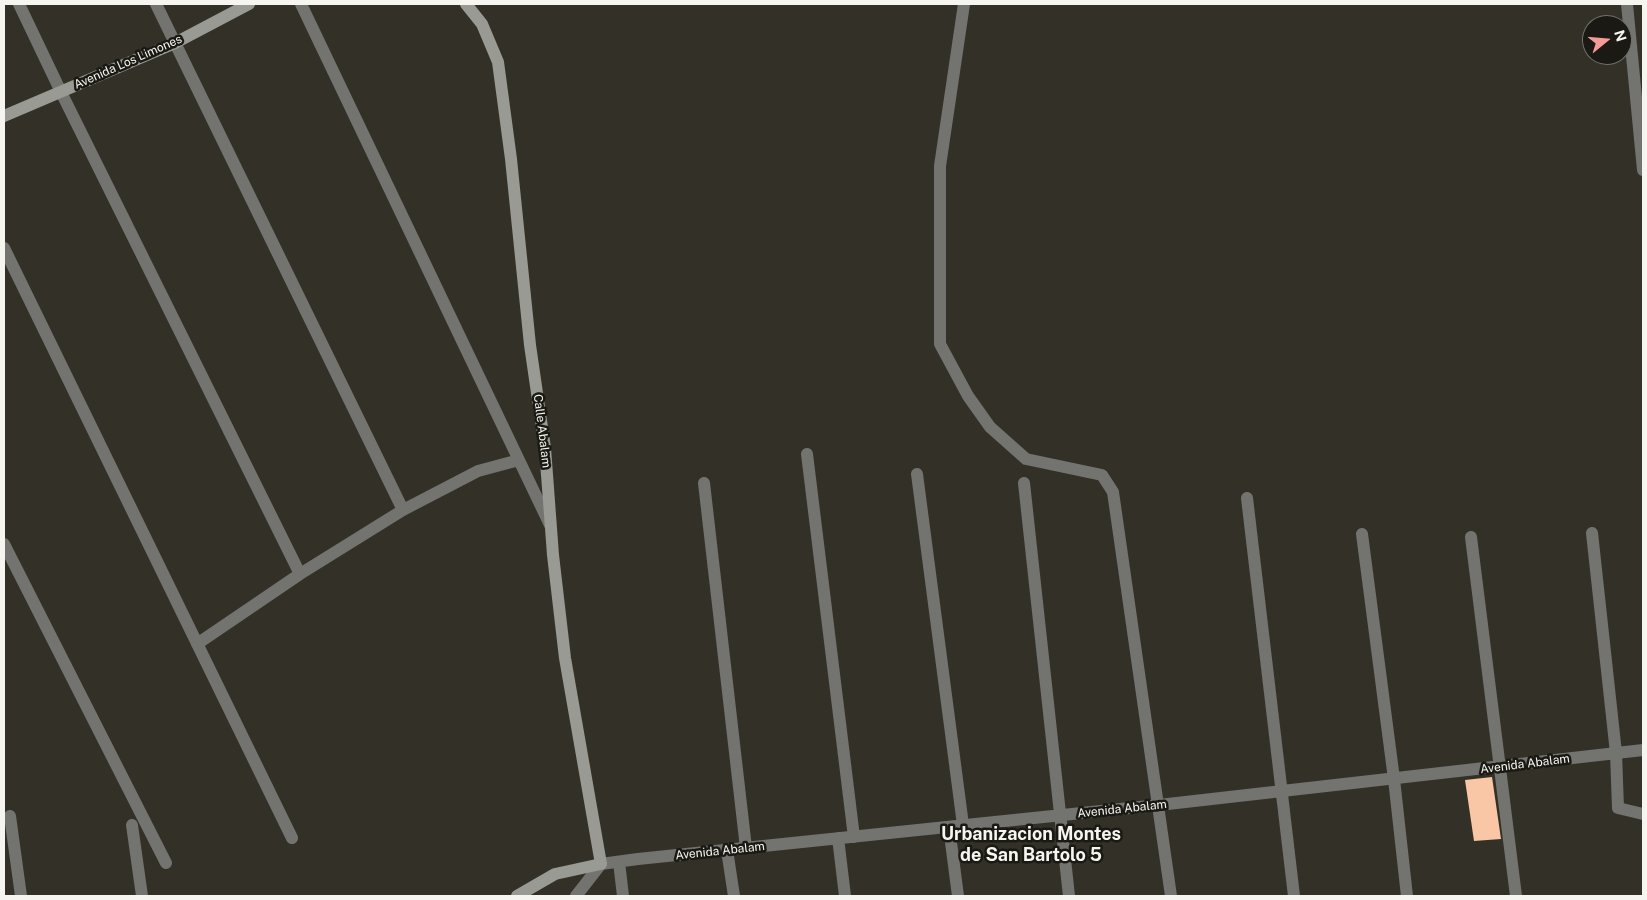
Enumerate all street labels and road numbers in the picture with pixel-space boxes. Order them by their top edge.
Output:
street label: Avenida Los Limones [72,32,184,92]
street label: Calle Abalam [530,393,554,469]
street label: Avenida Abalam [1479,751,1571,777]
street label: Avenida Abalam [1077,797,1167,821]
street label: Avenida Abalam [675,839,765,863]

